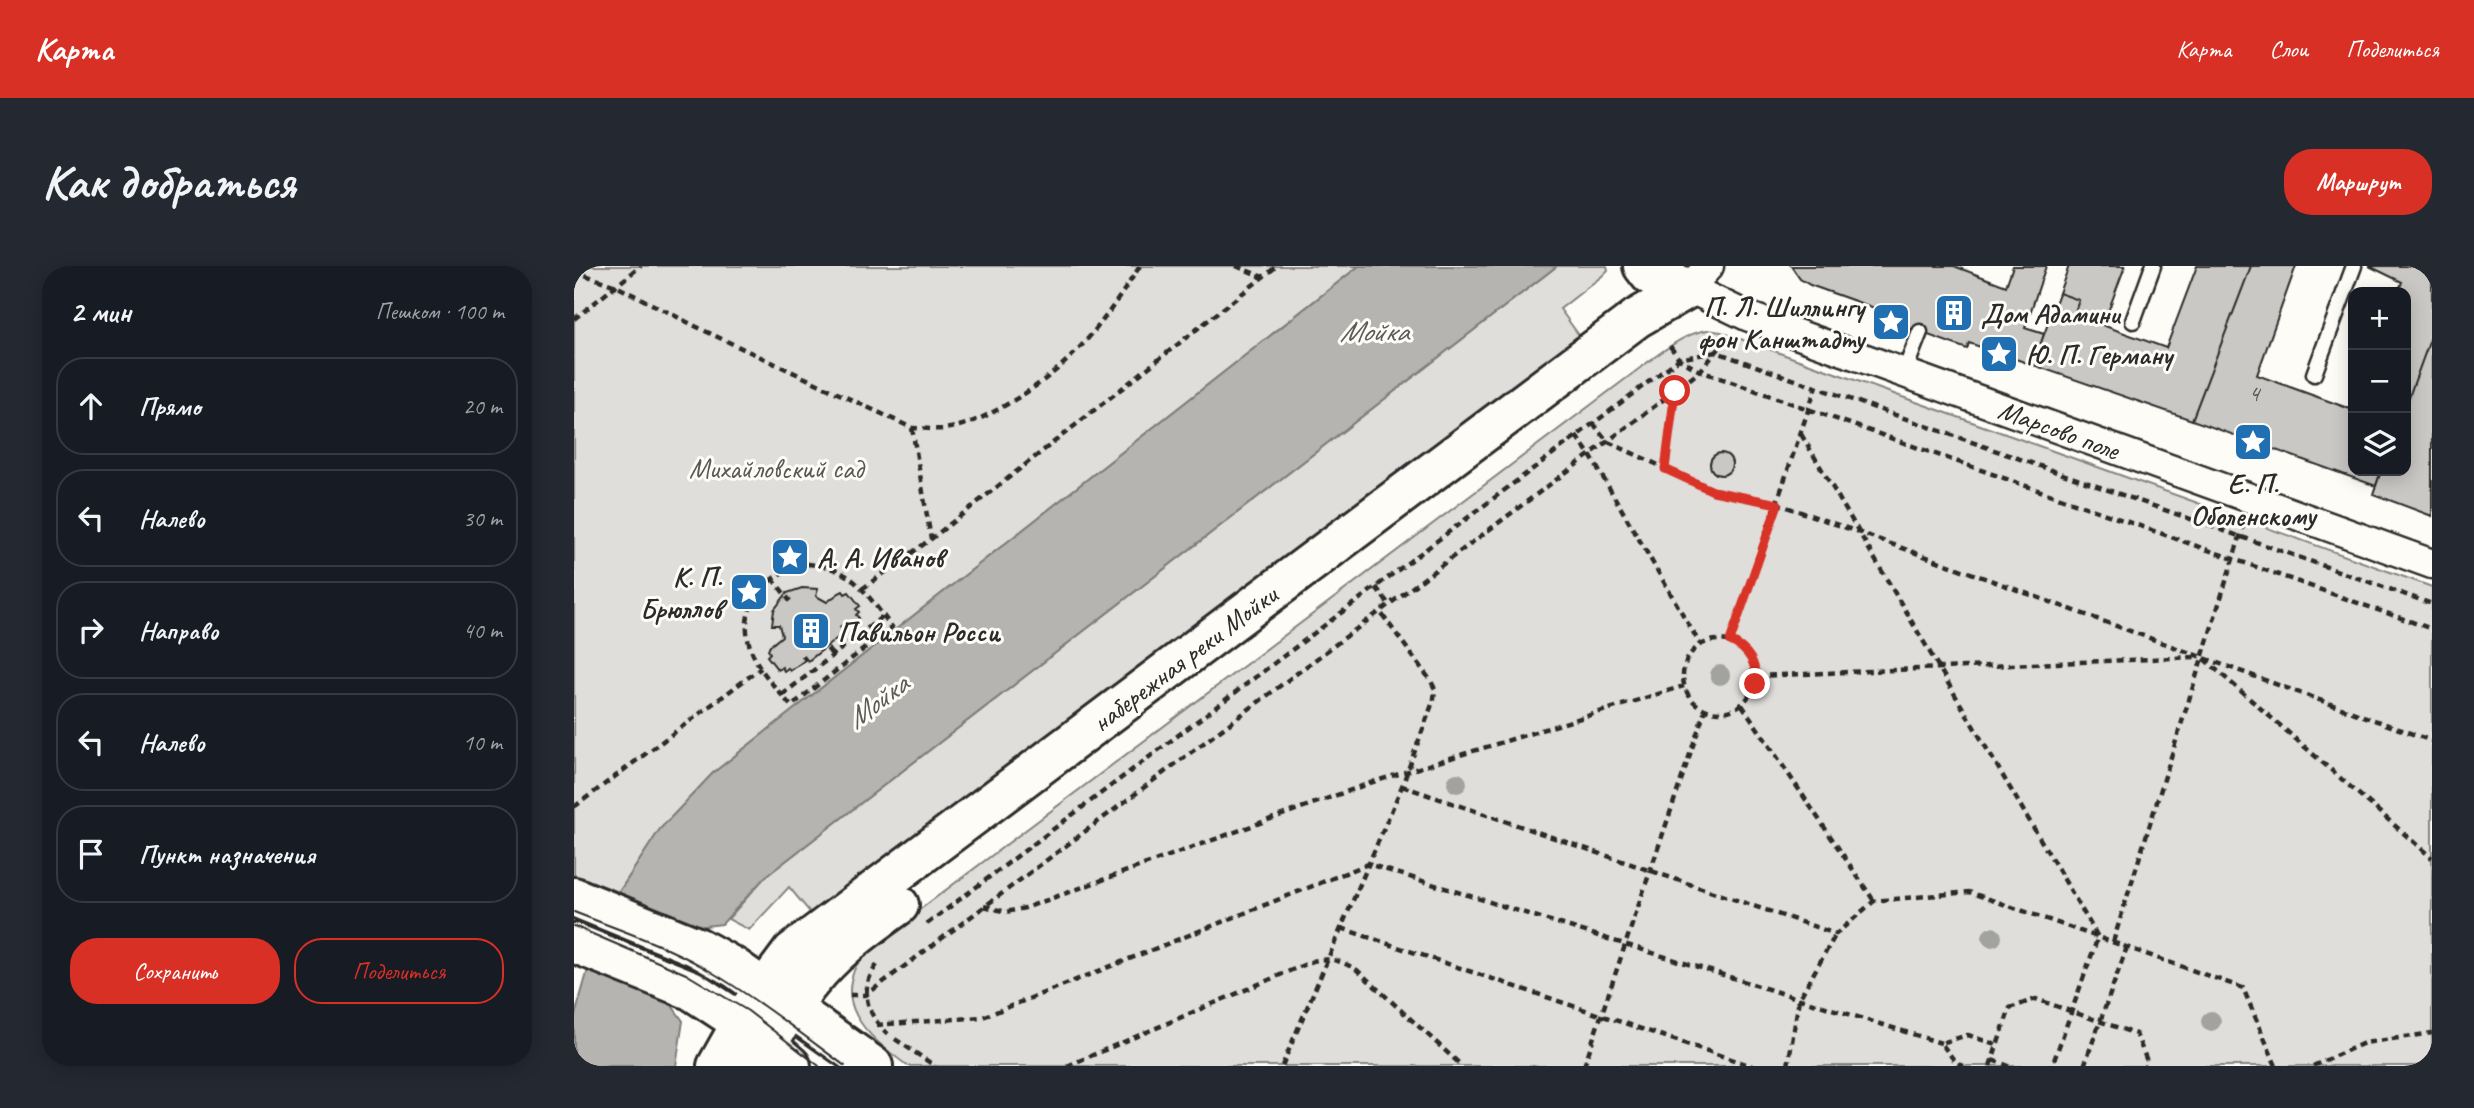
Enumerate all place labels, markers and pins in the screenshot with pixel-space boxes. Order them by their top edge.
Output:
place label: П. Л. Шиллингу фон Канштадту [1698,289,1867,356]
building icon: Дом Адамини [1933,292,1975,334]
place label: Дом Адамини [1981,296,2122,331]
place icon: П. Л. Шиллингу фон Канштадту [1870,301,1912,343]
place icon: Ю. П. Герману [1978,333,2020,375]
place label: Ю. П. Герману [2026,337,2176,372]
place icon: Е. П. Оболенскому [2232,421,2274,463]
place label: Е. П. Оболенскому [2191,466,2318,533]
place icon: А. А. Иванов [769,536,811,578]
place label: А. А. Иванов [817,540,949,575]
place label: К. П. Брюллов [640,559,728,626]
place icon: К. П. Брюллов [728,571,770,613]
building icon: Павильон Росси [790,610,832,652]
place label: Павильон Росси [838,614,1001,649]

